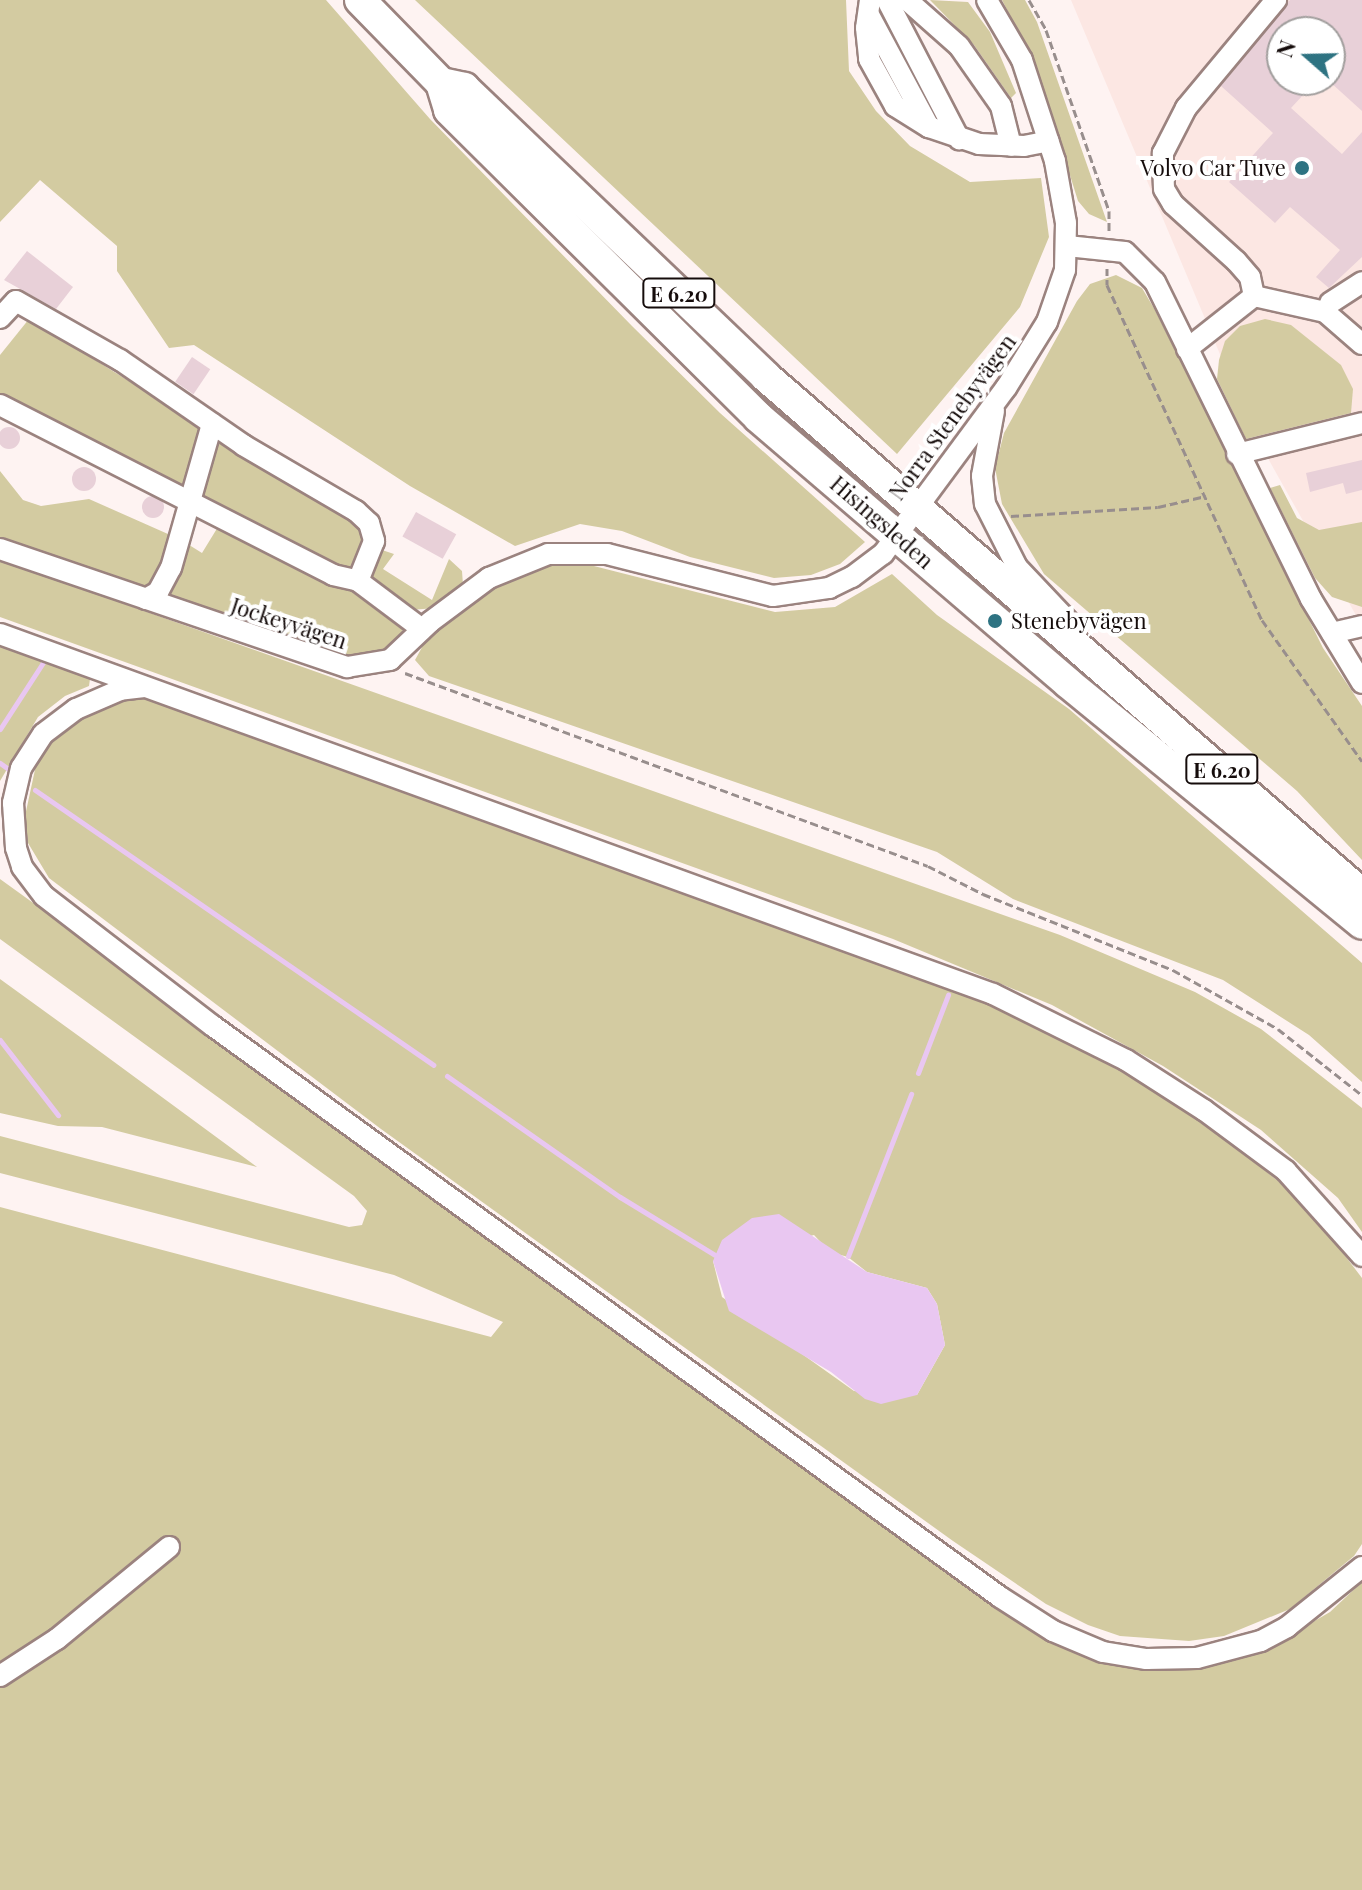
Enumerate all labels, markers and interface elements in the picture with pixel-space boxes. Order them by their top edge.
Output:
north arrow [1266,16,1346,96]
text: N [1269,36,1302,61]
place label: Volvo Car Tuve [1139,155,1286,181]
marker: Volvo Car Tuve [1293,159,1311,177]
road number: E 6.20 [641,277,717,309]
street label: Norra Stenebyvägen [883,329,1021,505]
street label: Hisingsleden [825,470,939,574]
street label: Jockeyvägen [228,592,350,654]
place label: Stenebyvägen [1011,608,1147,634]
marker: Stenebyvägen [986,612,1004,630]
road number: E 6.20 [1184,753,1260,785]

